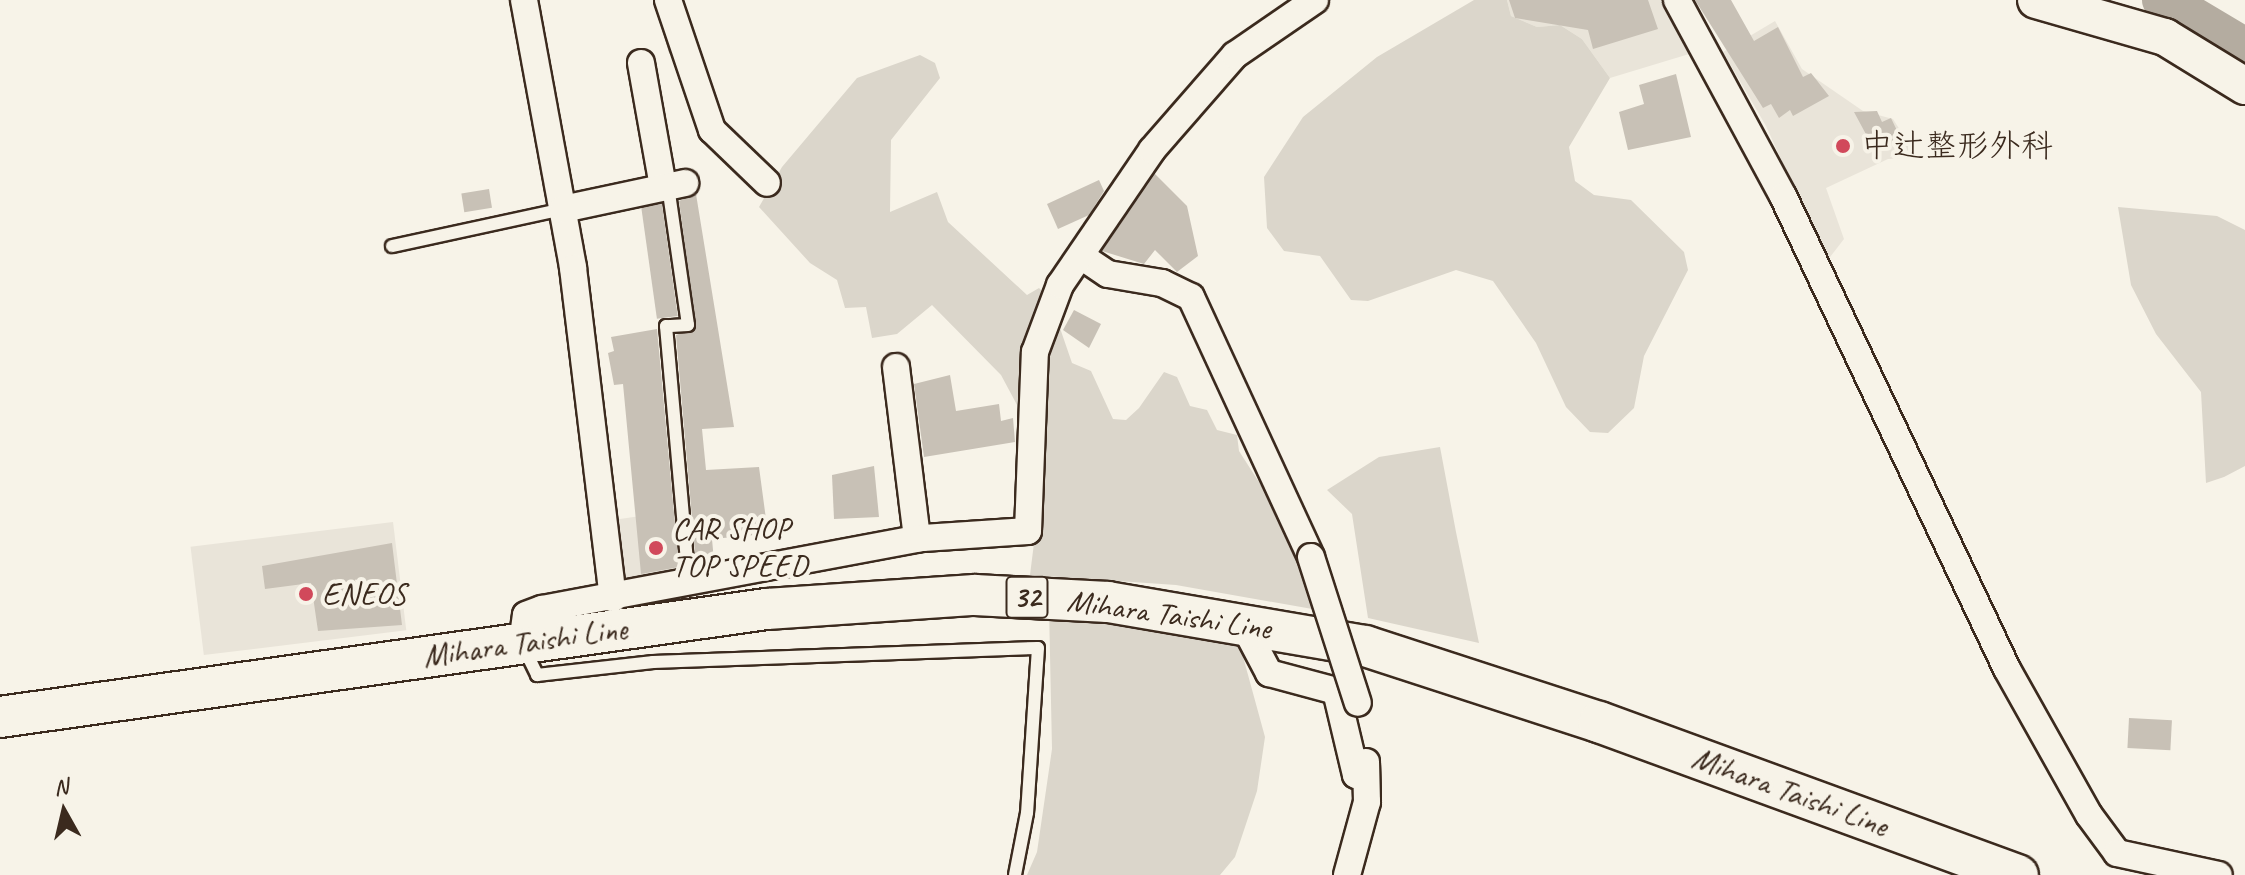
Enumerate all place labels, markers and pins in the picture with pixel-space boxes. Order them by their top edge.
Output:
place label: 中辻整形外科 [1861,127,2053,165]
marker: 中辻整形外科 [1832,135,1854,157]
place label: CAR SHOP TOP SPEED [672,511,808,586]
marker: CAR SHOP TOP SPEED [647,539,665,557]
place label: ENEOS [322,575,406,613]
marker: ENEOS [297,585,315,603]

